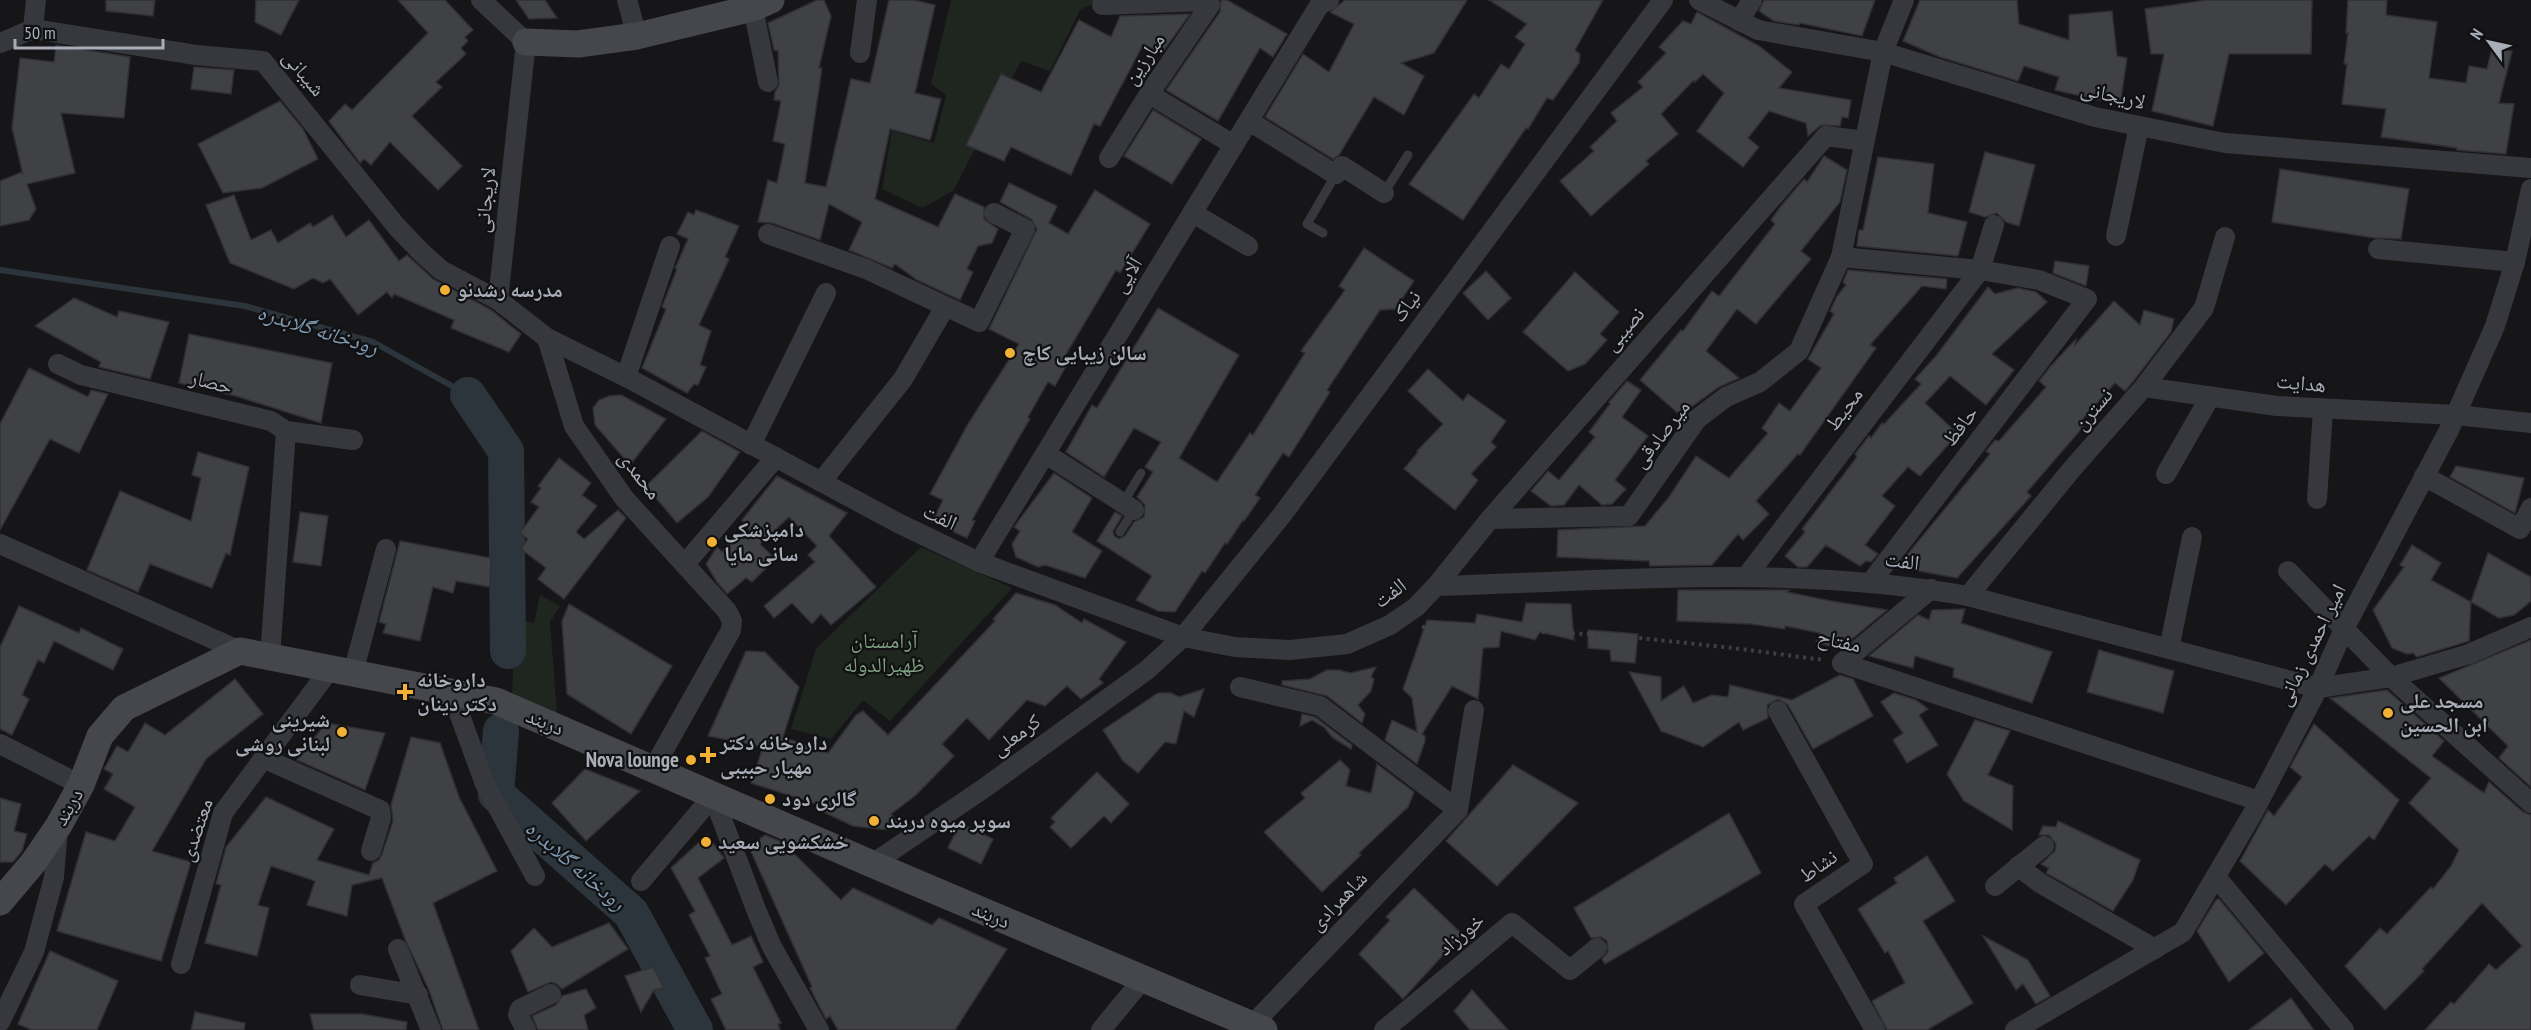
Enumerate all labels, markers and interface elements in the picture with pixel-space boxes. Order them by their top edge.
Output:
scale bar [15,12,164,50]
north arrow [2459,12,2519,72]
text: 50 m [24,21,56,44]
text: N [2466,25,2487,43]
street label: مبارزین [1117,28,1171,90]
street label: شیبانی [277,44,332,102]
street label: لاریجانی [2078,74,2148,115]
street label: لاریجانی [468,166,501,234]
street label: آلایی [1105,251,1148,298]
place label: مدرسه رشدنو [457,276,563,303]
marker: مدرسه رشدنو [438,283,452,297]
street label: نیاک [1385,284,1427,327]
water label: رودخانه گلابدره [254,297,382,361]
street label: نصیبی [1597,301,1650,356]
place label: سالن زیبایی کاچ [1022,339,1147,366]
marker: سالن زیبایی کاچ [1003,346,1017,360]
street label: حصار [186,363,235,400]
street label: هدایت [2275,367,2327,398]
street label: محیط [1819,382,1869,436]
street label: نسترن [2067,382,2119,436]
street label: میرصادقی [1626,394,1696,473]
street label: حافظ [1936,400,1984,451]
street label: محمدی [613,445,668,505]
street label: الفت [919,497,962,536]
place label: دامپزشکی سانی مایا [724,516,804,567]
marker: دامپزشکی سانی مایا [705,535,719,549]
street label: الفت [1883,545,1921,576]
street label: الفت [1368,571,1412,614]
street label: امیر احمدی زمانی [2269,579,2352,710]
street label: مفتاح [1815,623,1863,658]
park label: آرامستان ظهیرالدوله [843,627,925,678]
place label: داروخانه دکتر دینان [417,666,497,717]
marker: داروخانه دکتر دینان [398,685,412,699]
place label: مسجد علی ابن الحسین [2400,687,2488,738]
street label: دربند [522,702,568,742]
place label: شیرینی لبنانی روشی [235,706,330,757]
marker: مسجد علی ابن الحسین [2381,706,2395,720]
street label: کرمعلی [986,707,1046,762]
marker: شیرینی لبنانی روشی [335,725,349,739]
place label: داروخانه دکتر مهیار حبیبی [719,729,827,780]
place label: Nova lounge [586,746,679,773]
marker: داروخانه دکتر مهیار حبیبی [701,748,715,762]
marker: Nova lounge [684,753,698,767]
street label: دربند [46,783,89,830]
place label: گالری دود [782,785,857,812]
marker: گالری دود [763,792,777,806]
street label: معتضدی [172,795,219,865]
place label: سوپر میوه دربند [886,807,1011,834]
water label: رودخانه گلابدره [520,814,632,916]
marker: سوپر میوه دربند [867,814,881,828]
place label: خشکشویی سعید [718,828,849,855]
marker: خشکشویی سعید [699,835,713,849]
street label: نشاط [1793,843,1842,888]
street label: شاهمرادی [1302,865,1373,937]
street label: دربند [968,895,1014,935]
street label: خورزاد [1432,906,1490,961]

